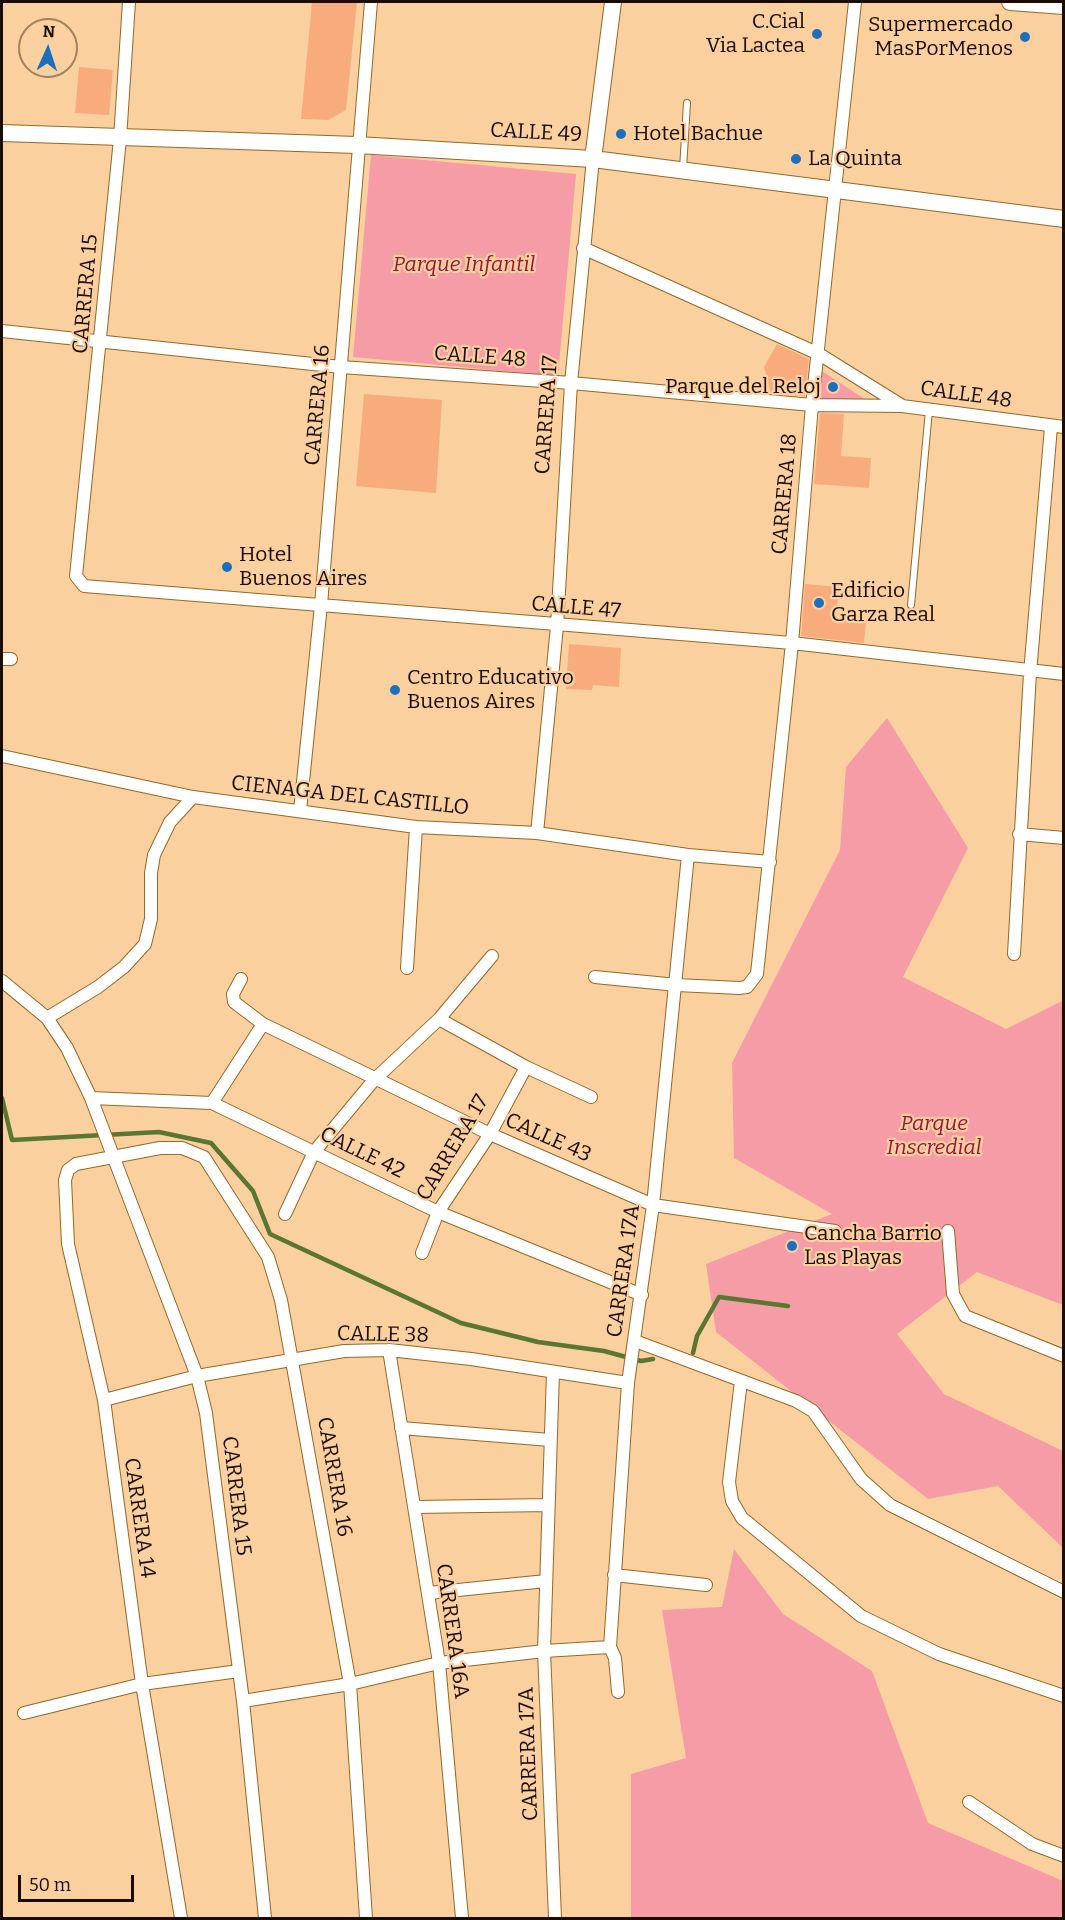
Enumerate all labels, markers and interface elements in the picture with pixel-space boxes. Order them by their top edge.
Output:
place label: C.Cial Via Lactea [706,9,805,59]
place label: Supermercado MasPorMenos [868,12,1013,62]
north arrow [18,18,78,78]
text: N [42,22,56,41]
marker: C.Cial Via Lactea [810,27,824,41]
marker: Supermercado MasPorMenos [1018,30,1032,44]
street label: CALLE 49 [489,118,583,148]
place label: Hotel Bachue [633,121,763,147]
marker: Hotel Bachue [614,127,628,141]
place label: La Quinta [808,146,902,172]
marker: La Quinta [789,152,803,166]
street label: CARRERA 15 [68,233,104,355]
park label: Parque Infantil [393,252,535,278]
street label: CALLE 48 [433,341,527,373]
street label: CARRERA 16 [300,344,336,466]
street label: CARRERA 17 [530,355,564,475]
place label: Parque del Reloj [665,374,821,400]
street label: CALLE 48 [918,376,1014,414]
marker: Parque del Reloj [826,380,840,394]
street label: CARRERA 18 [767,432,803,556]
place label: Hotel Buenos Aires [239,542,367,592]
marker: Hotel Buenos Aires [220,560,234,574]
place label: Edificio Garza Real [831,578,935,628]
street label: CALLE 47 [530,592,622,624]
marker: Edificio Garza Real [812,596,826,610]
place label: Centro Educativo Buenos Aires [407,665,574,715]
marker: Centro Educativo Buenos Aires [388,683,402,697]
street label: CIENAGA DEL CASTILLO [230,771,470,821]
street label: CARRERA 17 [411,1090,495,1206]
street label: CALLE 43 [501,1108,595,1168]
park label: Parque Inscredial [887,1111,981,1161]
street label: CALLE 42 [315,1122,409,1184]
street label: CARRERA 17A [602,1203,646,1339]
place label: Cancha Barrio Las Playas [804,1221,942,1271]
marker: Cancha Barrio Las Playas [785,1239,799,1253]
street label: CALLE 38 [337,1322,429,1348]
street label: CARRERA 16 [311,1415,357,1539]
street label: CARRERA 15 [216,1435,256,1557]
street label: CARRERA 14 [118,1456,160,1580]
street label: CARRERA 16A [430,1562,474,1700]
street label: CARRERA 17A [514,1687,544,1821]
scale bar [21,1863,136,1901]
text: 50 m [29,1874,71,1896]

